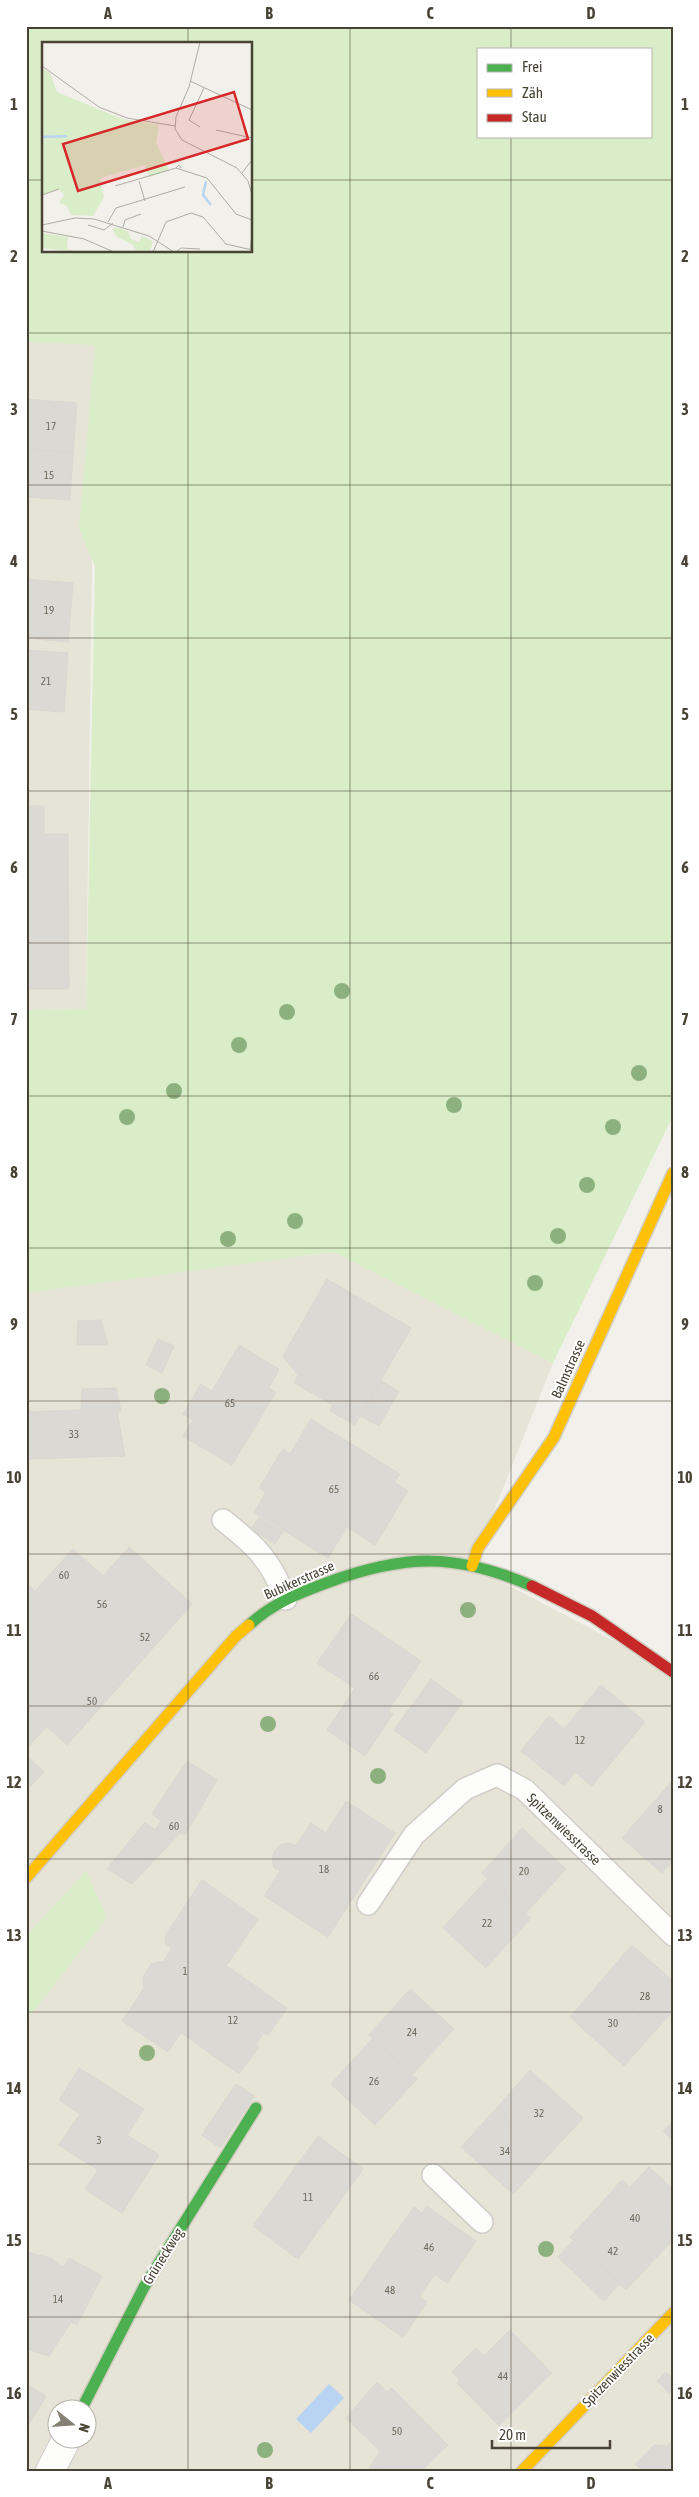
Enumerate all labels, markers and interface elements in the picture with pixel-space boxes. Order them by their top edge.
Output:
text: A [103,4,112,22]
text: B [265,4,273,22]
text: C [426,4,434,22]
text: D [587,4,596,22]
inset map [42,42,252,252]
legend [477,48,652,138]
text: Frei [522,58,542,75]
text: Zäh [522,84,543,101]
text: 1 [10,95,18,113]
text: 1 [681,95,689,113]
text: Stau [522,108,547,125]
text: 2 [10,247,18,265]
text: 2 [681,247,689,265]
text: 3 [10,400,18,418]
text: 3 [681,400,689,418]
house number: 17 [46,420,56,432]
house number: 15 [44,469,54,481]
text: 4 [9,552,18,570]
text: 4 [680,552,689,570]
house number: 19 [44,604,54,616]
house number: 21 [41,675,51,687]
text: 5 [10,705,18,723]
text: 5 [681,705,689,723]
text: 6 [10,858,18,876]
text: 6 [681,858,689,876]
text: 7 [10,1010,18,1028]
text: 7 [681,1010,689,1028]
text: 8 [10,1163,18,1181]
text: 8 [681,1163,689,1181]
text: 9 [10,1315,18,1333]
text: 9 [681,1315,689,1333]
street label: Balmstrasse [548,1337,588,1401]
house number: 65 [225,1397,235,1409]
house number: 33 [69,1428,79,1440]
text: 10 [6,1468,22,1486]
text: 10 [677,1468,693,1486]
house number: 65 [329,1483,339,1495]
street label: Bubikerstrasse [261,1557,337,1603]
house number: 60 [59,1569,69,1581]
house number: 56 [97,1598,107,1610]
text: 11 [6,1621,22,1639]
text: 11 [677,1621,693,1639]
house number: 52 [140,1631,150,1643]
house number: 66 [369,1670,379,1682]
house number: 50 [87,1695,97,1707]
house number: 12 [575,1734,585,1746]
text: 12 [6,1773,22,1791]
text: 12 [677,1773,693,1791]
street label: Spitzenwiesstrasse [524,1790,604,1868]
house number: 8 [657,1803,663,1815]
house number: 60 [169,1820,179,1832]
house number: 18 [319,1863,329,1875]
house number: 20 [519,1865,529,1877]
house number: 22 [482,1917,492,1929]
text: 13 [6,1926,22,1944]
text: 13 [677,1926,693,1944]
house number: 1 [182,1965,188,1977]
house number: 28 [640,1990,650,2002]
house number: 12 [228,2014,238,2026]
house number: 30 [608,2017,618,2029]
house number: 24 [407,2026,417,2038]
house number: 26 [369,2075,379,2087]
text: 14 [6,2079,22,2097]
text: 14 [677,2079,693,2097]
house number: 32 [534,2107,544,2119]
house number: 3 [96,2134,102,2146]
house number: 34 [500,2145,510,2157]
house number: 11 [303,2191,313,2203]
house number: 40 [630,2212,640,2224]
street label: Grüneckweg [139,2225,187,2287]
text: 15 [6,2231,22,2249]
text: 15 [677,2231,693,2249]
house number: 46 [424,2241,434,2253]
house number: 42 [608,2245,618,2257]
house number: 48 [385,2284,395,2296]
house number: 14 [53,2293,63,2305]
street label: Spitzenwiesstrasse [579,2330,657,2410]
house number: 44 [498,2370,508,2382]
text: 16 [6,2384,22,2402]
text: 16 [677,2384,693,2402]
north arrow [48,2400,98,2450]
scale bar [492,2417,609,2449]
text: N [76,2422,93,2434]
house number: 50 [392,2425,402,2437]
text: 20 m [499,2426,526,2443]
text: A [103,2474,112,2492]
text: B [265,2474,273,2492]
text: C [426,2474,434,2492]
text: D [587,2474,596,2492]

